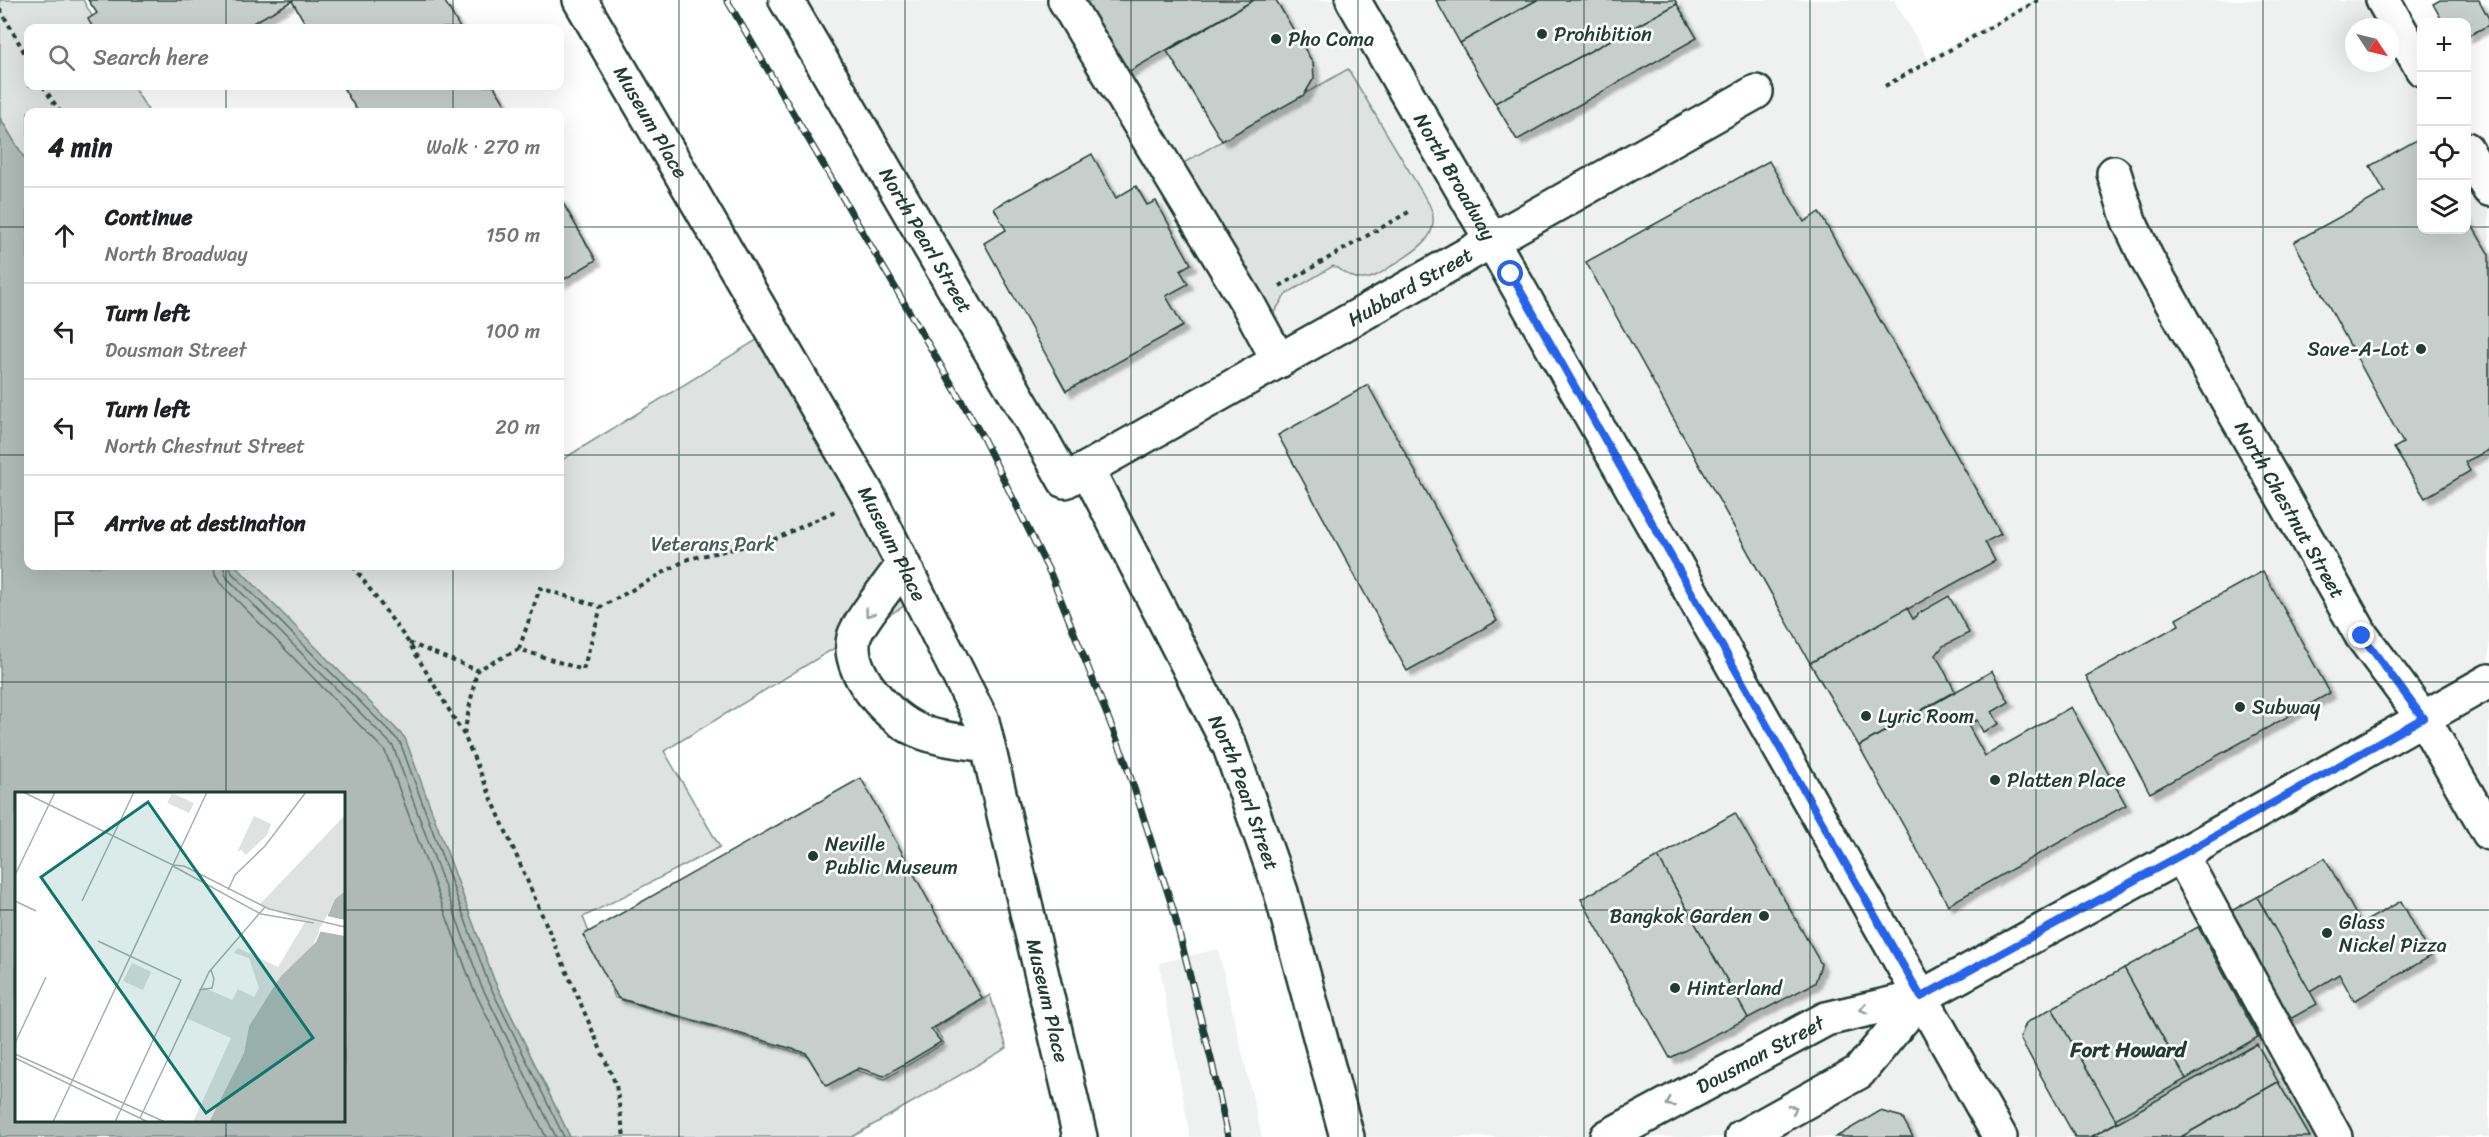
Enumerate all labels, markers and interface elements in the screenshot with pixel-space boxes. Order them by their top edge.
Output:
place label: Prohibition [1554,17,1652,52]
north arrow [2345,18,2399,72]
map controls [2417,18,2471,234]
button: + [2417,18,2471,72]
place label: Pho Coma [1288,22,1374,57]
search box [24,24,564,90]
marker: Prohibition [1535,27,1549,41]
marker: Pho Coma [1269,32,1283,46]
text: Search here [93,38,209,77]
icon: search [45,41,78,74]
street label: Museum Place [604,59,697,185]
button: − [2417,72,2471,126]
street label: North Broadway [1404,106,1506,248]
text: 4 min [48,124,112,170]
button: locate [2417,126,2471,180]
text: Walk · 270 m [426,130,540,165]
street label: North Pearl Street [869,161,982,320]
button: layers [2417,180,2471,234]
text: Continue [105,198,193,237]
text: 150 m [486,218,540,253]
icon: ahead [48,219,81,252]
text: North Broadway [105,237,248,272]
street label: Hubbard Street [1341,238,1480,337]
route start [1497,260,1523,286]
text: Turn left [105,294,190,333]
text: 100 m [486,314,540,349]
icon: left [48,315,81,348]
place label: Save-A-Lot [2307,332,2409,367]
text: Dousman Street [105,333,247,368]
marker: Save-A-Lot [2414,342,2428,356]
text: Turn left [105,390,190,429]
text: 20 m [495,410,540,445]
icon: left [48,411,81,444]
street label: North Chestnut Street [2225,414,2354,606]
text: North Chestnut Street [105,429,305,464]
street label: Museum Place [848,479,936,608]
text: Arrive at destination [105,504,306,543]
icon: arrive [48,507,81,540]
park label: Veterans Park [651,527,775,562]
one-way arrow [865,606,876,617]
route end [2348,622,2374,648]
place label: Subway [2252,690,2321,725]
place label: Lyric Room [1878,699,1974,734]
marker: Subway [2233,700,2247,714]
street label: North Pearl Street [1198,708,1289,875]
marker: Lyric Room [1859,709,1873,723]
place label: Platten Place [2007,763,2126,798]
marker: Platten Place [1988,773,2002,787]
inset map [15,792,345,1122]
place label: Neville Public Museum [825,827,958,885]
marker: Neville Public Museum [806,849,820,863]
place label: Bangkok Garden [1610,899,1752,934]
place label: Glass Nickel Pizza [2339,905,2447,963]
marker: Bangkok Garden [1757,909,1771,923]
marker: Glass Nickel Pizza [2320,926,2334,940]
street label: Museum Place [1016,935,1079,1066]
place label: Hinterland [1687,971,1783,1006]
marker: Hinterland [1668,981,1682,995]
one-way arrow [1859,1002,1869,1015]
street label: Dousman Street [1690,1005,1832,1104]
district label: Fort Howard [2069,1031,2188,1069]
one-way arrow [1666,1096,1677,1107]
one-way arrow [1787,1105,1797,1116]

